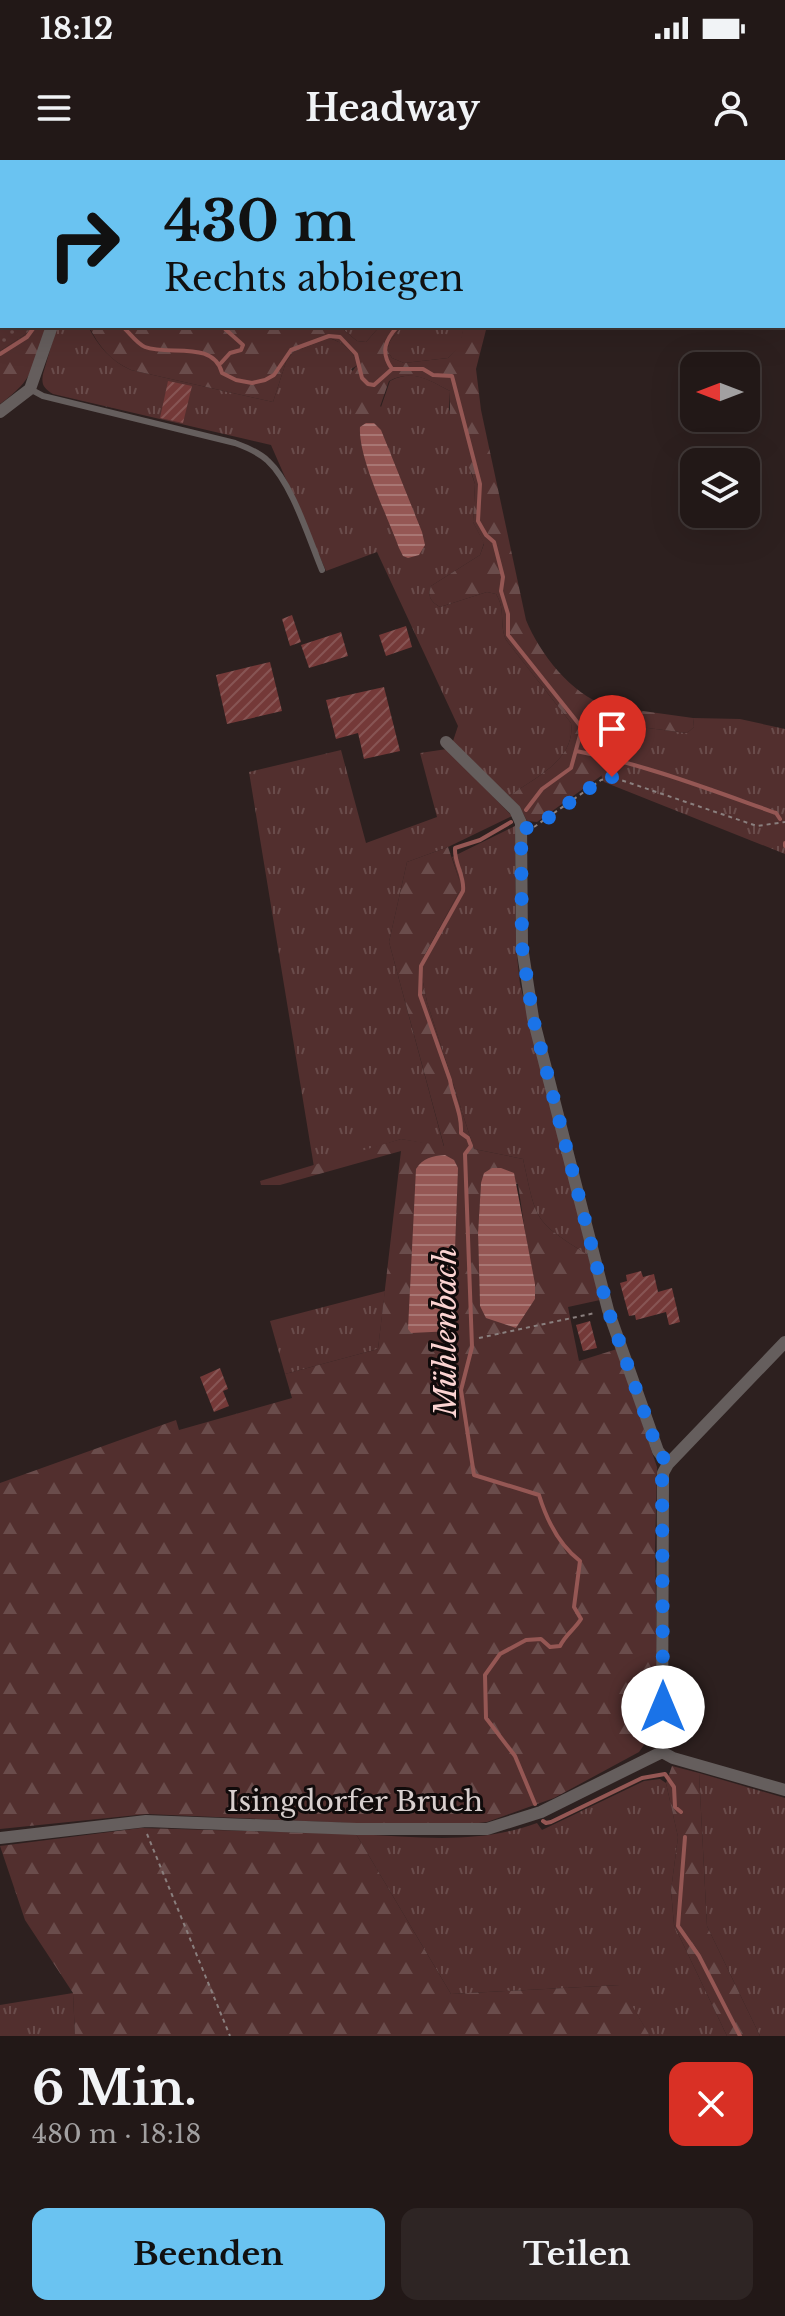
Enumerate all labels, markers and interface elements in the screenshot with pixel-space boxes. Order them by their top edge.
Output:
text: 18:12 [40,10,113,47]
icon: menu [32,86,76,130]
text: Headway [305,86,480,131]
icon: person [709,86,753,130]
text: 430 m [164,187,356,256]
icon: right [32,192,136,296]
text: Rechts abbiegen [164,256,464,301]
north arrow [680,352,760,432]
map controls [680,352,760,528]
button: layers [680,448,760,528]
pin [578,695,646,777]
icon: arrive [590,707,634,751]
water label: Mühlenbach [427,1247,464,1418]
position arrow [621,1665,705,1749]
street label: Isingdorfer Bruch [227,1784,483,1819]
text: 6 Min. [32,2058,197,2118]
button: close [669,2062,753,2146]
text: 480 m · 18:18 [32,2118,201,2150]
button: Beenden [32,2208,385,2300]
button: Teilen [401,2208,753,2300]

